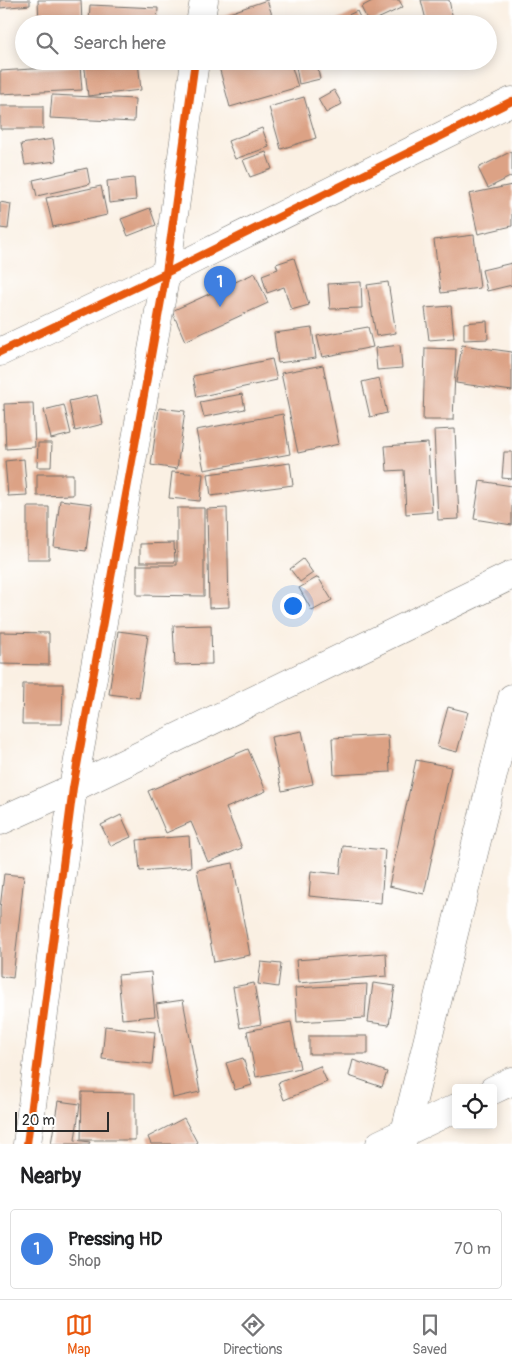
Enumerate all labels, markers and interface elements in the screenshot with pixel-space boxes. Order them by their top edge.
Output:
search box [15,15,497,70]
icon: search [33,29,61,57]
text: Search here [73,31,166,55]
pin: 1 [204,266,236,307]
your location [280,593,306,619]
map controls [452,1084,497,1129]
button: locate [452,1084,497,1129]
scale bar [15,1109,109,1132]
text: 20 m [22,1112,55,1129]
text: Nearby [20,1163,81,1190]
text: Pressing HD [68,1227,162,1251]
text: 1 [34,1239,40,1259]
text: 70 m [454,1239,491,1259]
text: Shop [68,1251,101,1271]
tab: Map [65,1311,93,1358]
tab: Directions [223,1311,282,1358]
tab: Saved [412,1311,447,1358]

